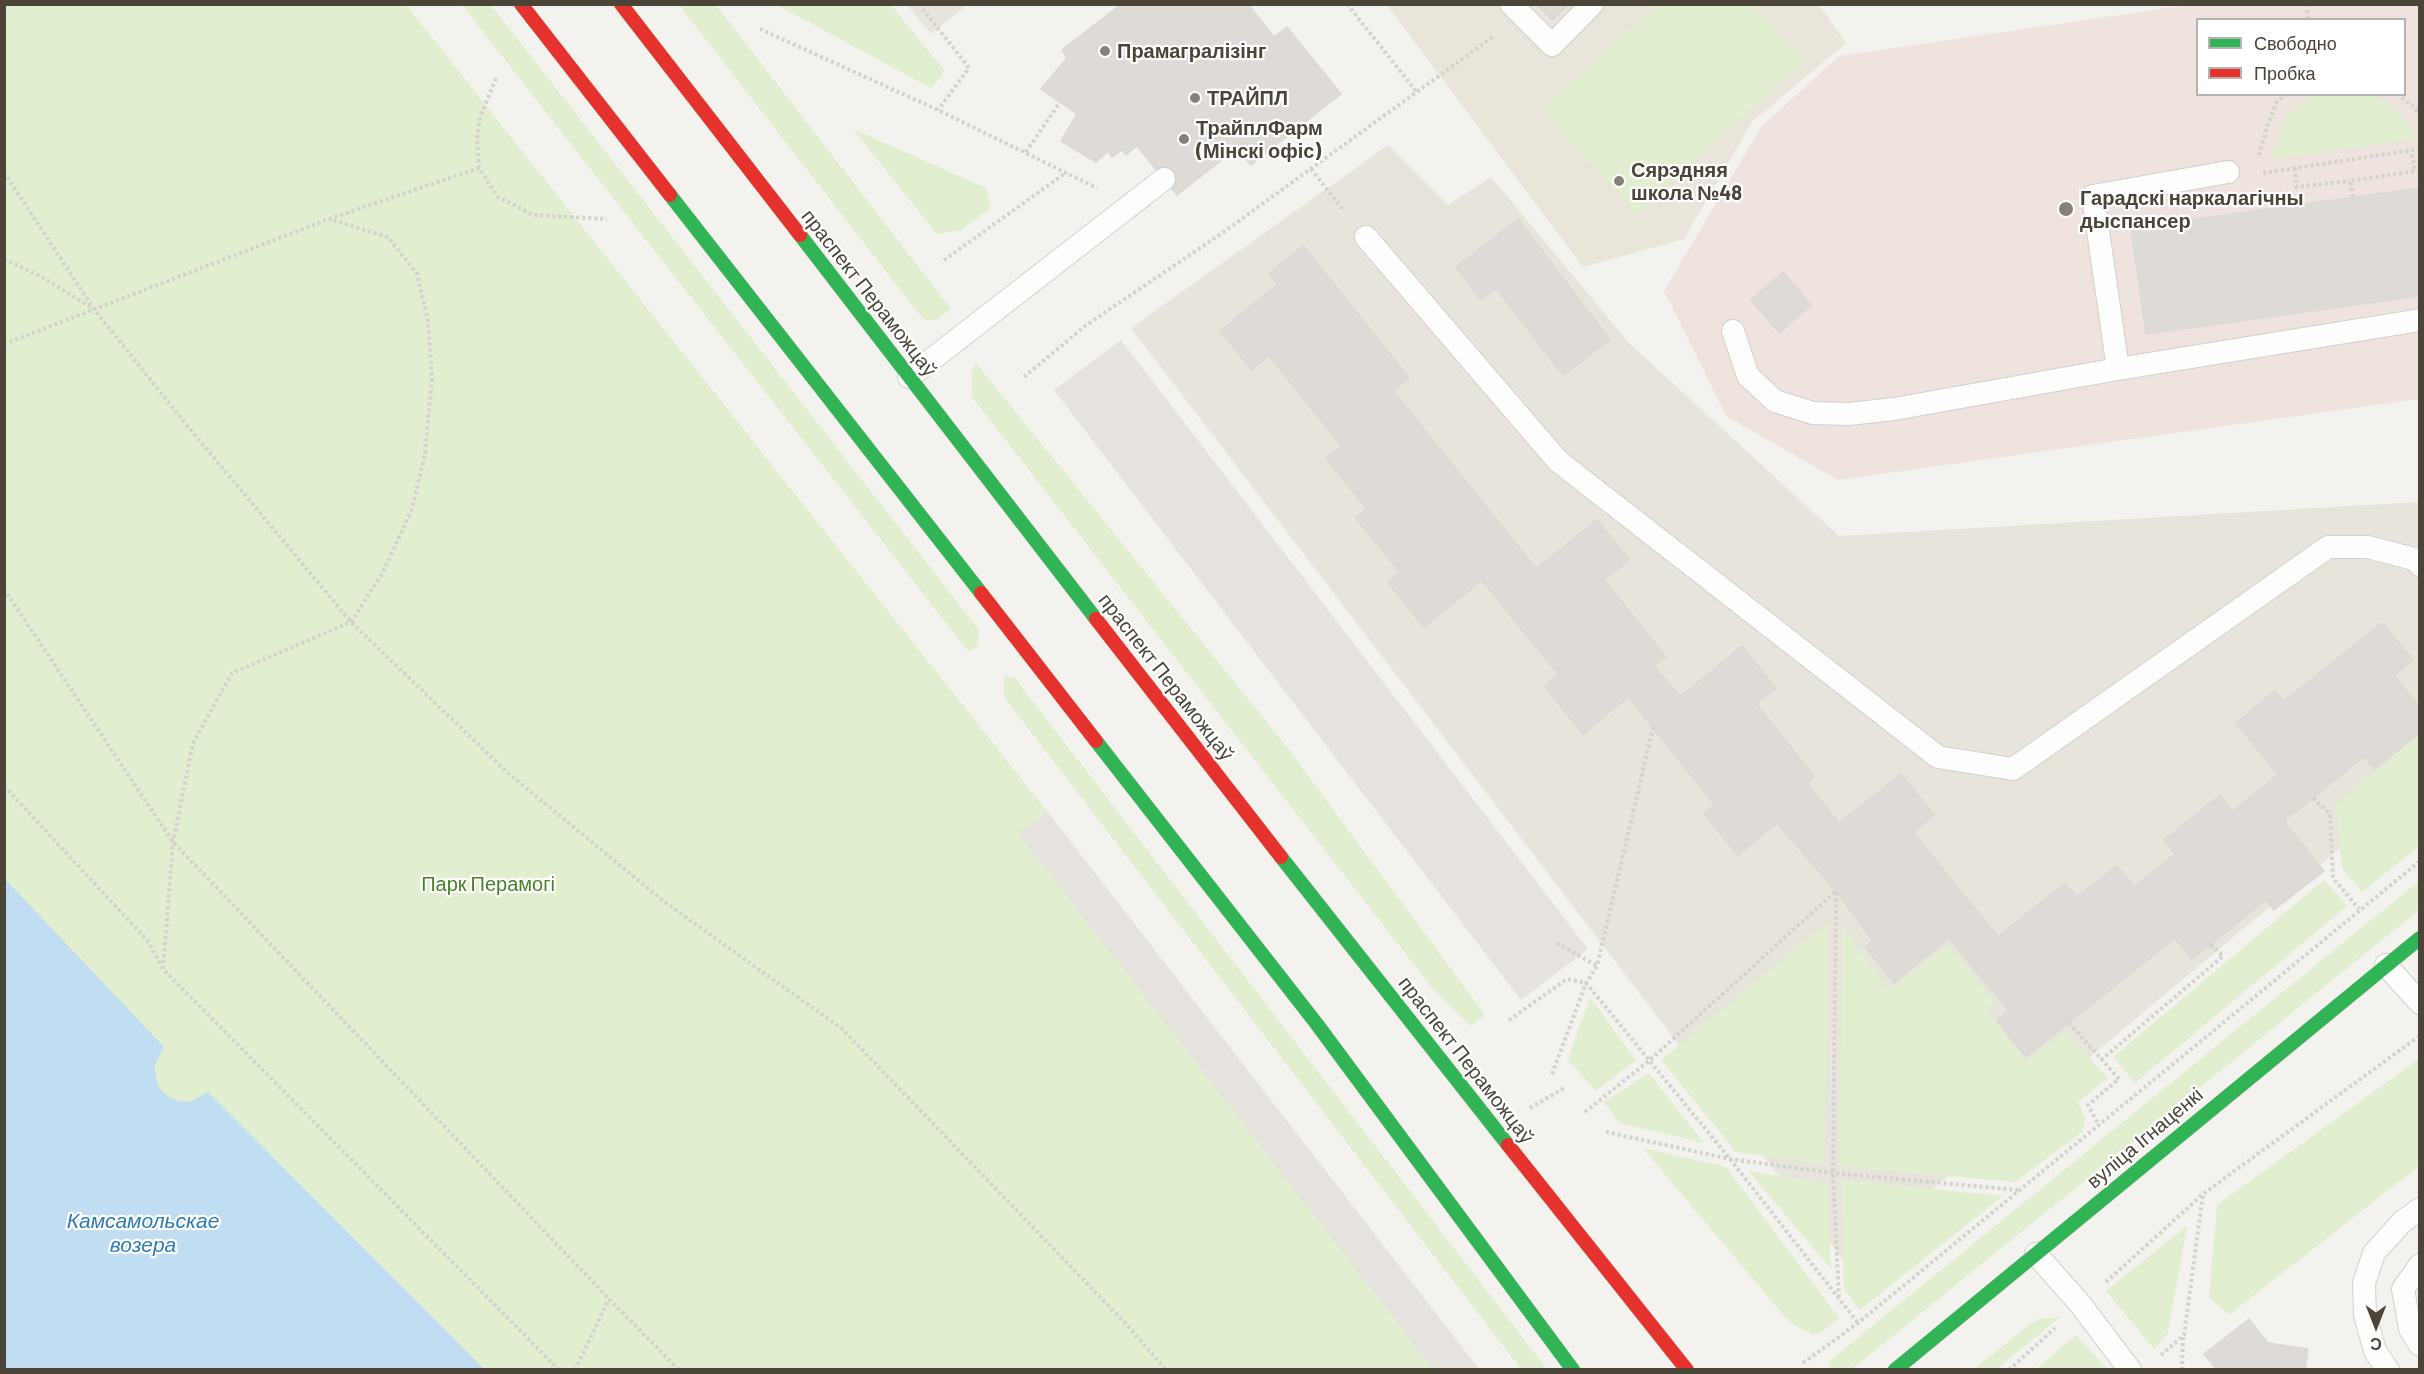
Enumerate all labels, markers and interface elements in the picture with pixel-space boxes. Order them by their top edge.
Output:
legend [2196,18,2406,96]
text: Свободно [2254,32,2337,54]
place label: Прамагралізінг [1117,39,1266,63]
marker: Прамагралізінг [1098,44,1112,58]
text: Пробка [2254,62,2316,84]
place label: ТРАЙПЛ [1207,86,1288,110]
marker: ТРАЙПЛ [1188,91,1202,105]
place label: ТрайплФарм (Мінскі офіс) [1196,116,1323,163]
marker: ТрайплФарм (Мінскі офіс) [1177,132,1191,146]
place label: Сярэдняя школа №48 [1631,158,1742,205]
marker: Сярэдняя школа №48 [1612,174,1626,188]
place label: Гарадскі наркалагічны дыспансер [2080,186,2304,233]
marker: Гарадскі наркалагічны дыспансер [2057,200,2075,218]
street label: праспект Пераможцаў [796,205,942,381]
street label: праспект Пераможцаў [1093,589,1239,765]
park label: Парк Перамогі [421,872,555,896]
street label: праспект Пераможцаў [1393,972,1539,1148]
street label: вуліца Ігнаценкі [2082,1083,2208,1193]
water label: Камсамольскае возера [67,1208,219,1258]
north arrow [2346,1296,2406,1356]
text: С [2370,1335,2382,1354]

